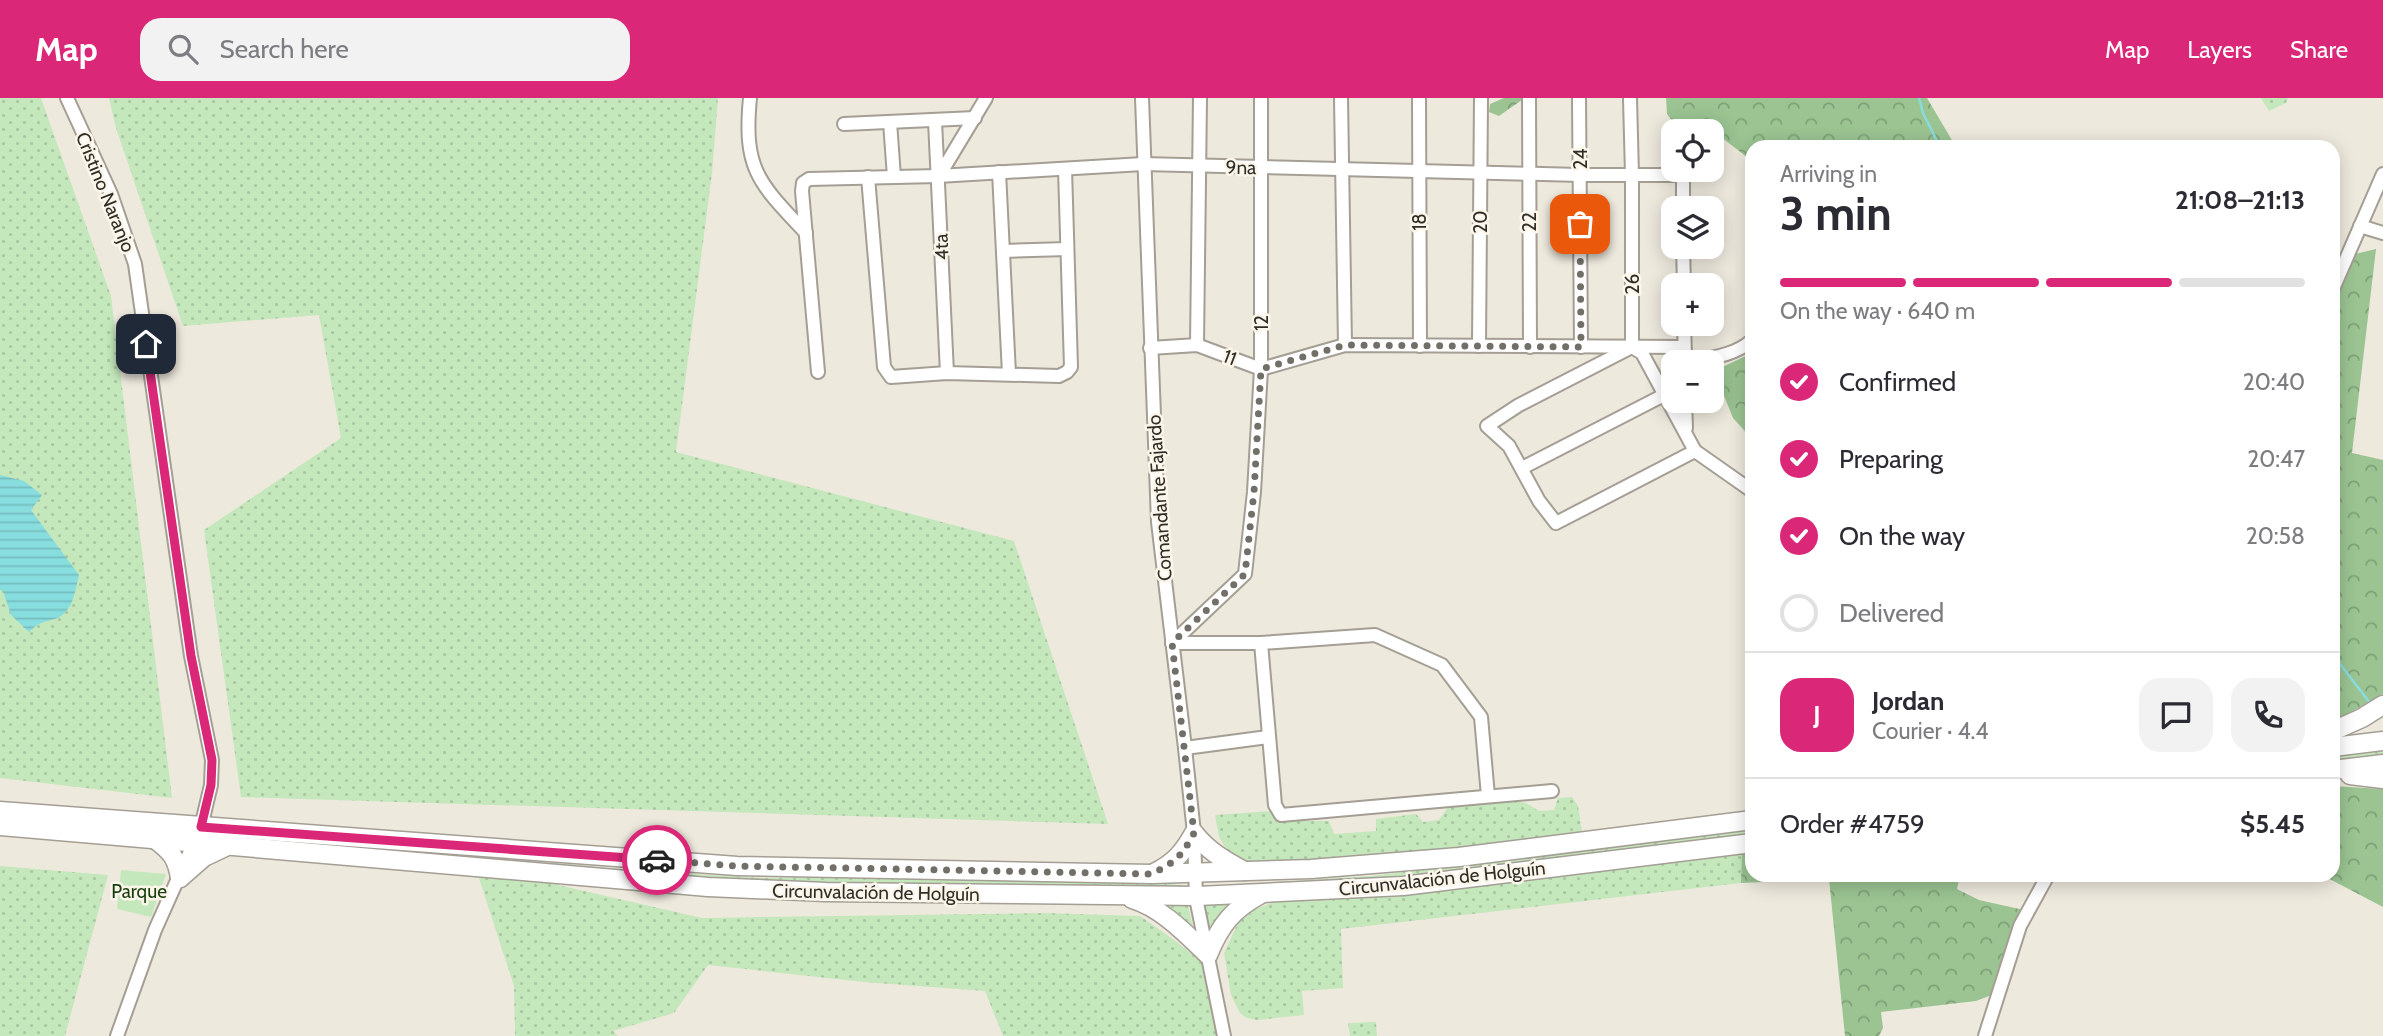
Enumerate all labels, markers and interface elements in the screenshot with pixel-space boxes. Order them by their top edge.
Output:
search box [140,18,630,81]
text: Map [35,29,98,69]
icon: search [164,30,202,68]
text: Search here [220,33,349,65]
text: Map [2105,35,2149,64]
text: Layers [2187,35,2252,64]
text: Share [2290,35,2348,64]
map controls [1661,119,1724,413]
button: locate [1661,119,1724,182]
street label: Cristino Naranjo [71,129,140,256]
street label: 24 [1569,149,1592,169]
street label: 9na [1226,156,1256,179]
text: Arriving in [1780,160,1877,188]
text: 21:08–21:13 [2175,184,2305,216]
text: 3 min [1780,186,1892,242]
pin [1550,194,1610,254]
button: layers [1661,196,1724,259]
icon: bag [1561,205,1599,243]
street label: 20 [1469,210,1492,234]
street label: 22 [1518,212,1541,232]
street label: 18 [1408,213,1431,231]
street label: 4ta [930,233,953,261]
button: + [1661,273,1724,336]
street label: 26 [1621,274,1644,294]
text: On the way · 640 m [1780,297,1975,325]
pin [116,314,176,374]
street label: 12 [1250,315,1273,331]
icon: home [127,325,165,363]
street label: 11 [1220,345,1240,370]
button: − [1661,350,1724,413]
icon: check [1780,363,1818,401]
text: Confirmed [1839,366,1956,398]
text: 20:40 [2243,368,2305,396]
street label: Comandante Fajardo [1142,414,1177,582]
icon: check [1780,440,1818,478]
text: Preparing [1839,443,1943,475]
text: 20:47 [2247,445,2305,473]
icon: check [1780,517,1818,555]
text: On the way [1839,520,1965,552]
text: 20:58 [2246,522,2305,550]
text: Delivered [1839,597,1944,629]
button: chat [2139,678,2213,752]
button: phone [2231,678,2305,752]
text: Jordan [1872,685,1944,717]
text: J [1813,699,1821,731]
text: Courier · 4.4 [1872,717,1989,745]
text: Order #4759 [1780,808,1925,840]
text: $5.45 [2240,808,2305,840]
courier [622,825,692,895]
icon: car [638,841,676,879]
street label: Circunvalación de Holguín [1338,856,1547,901]
street label: Circunvalación de Holguín [772,879,980,906]
park label: Parque [111,880,167,903]

